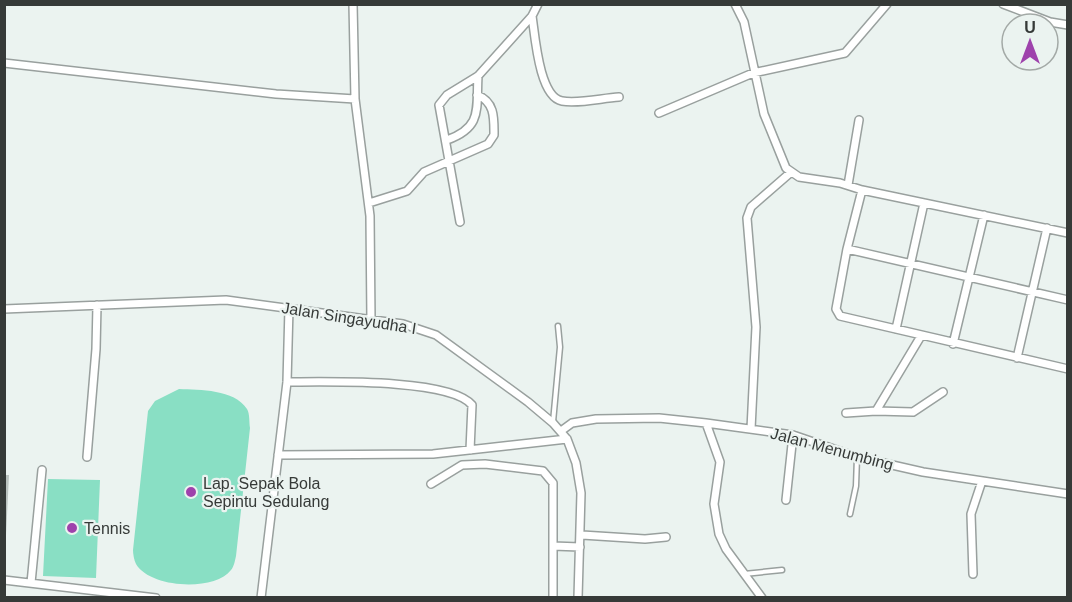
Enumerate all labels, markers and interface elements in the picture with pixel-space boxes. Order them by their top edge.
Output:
north arrow [1000,12,1060,72]
text: U [1024,19,1036,36]
street label: Jalan Singayudha I [280,299,418,337]
street label: Jalan Menumbing [769,424,895,474]
place label: Lap. Sepak Bola Sepintu Sedulang [203,475,329,510]
marker: Lap. Sepak Bola Sepintu Sedulang [184,485,198,499]
place label: Tennis [84,520,130,537]
marker: Tennis [65,521,79,535]

